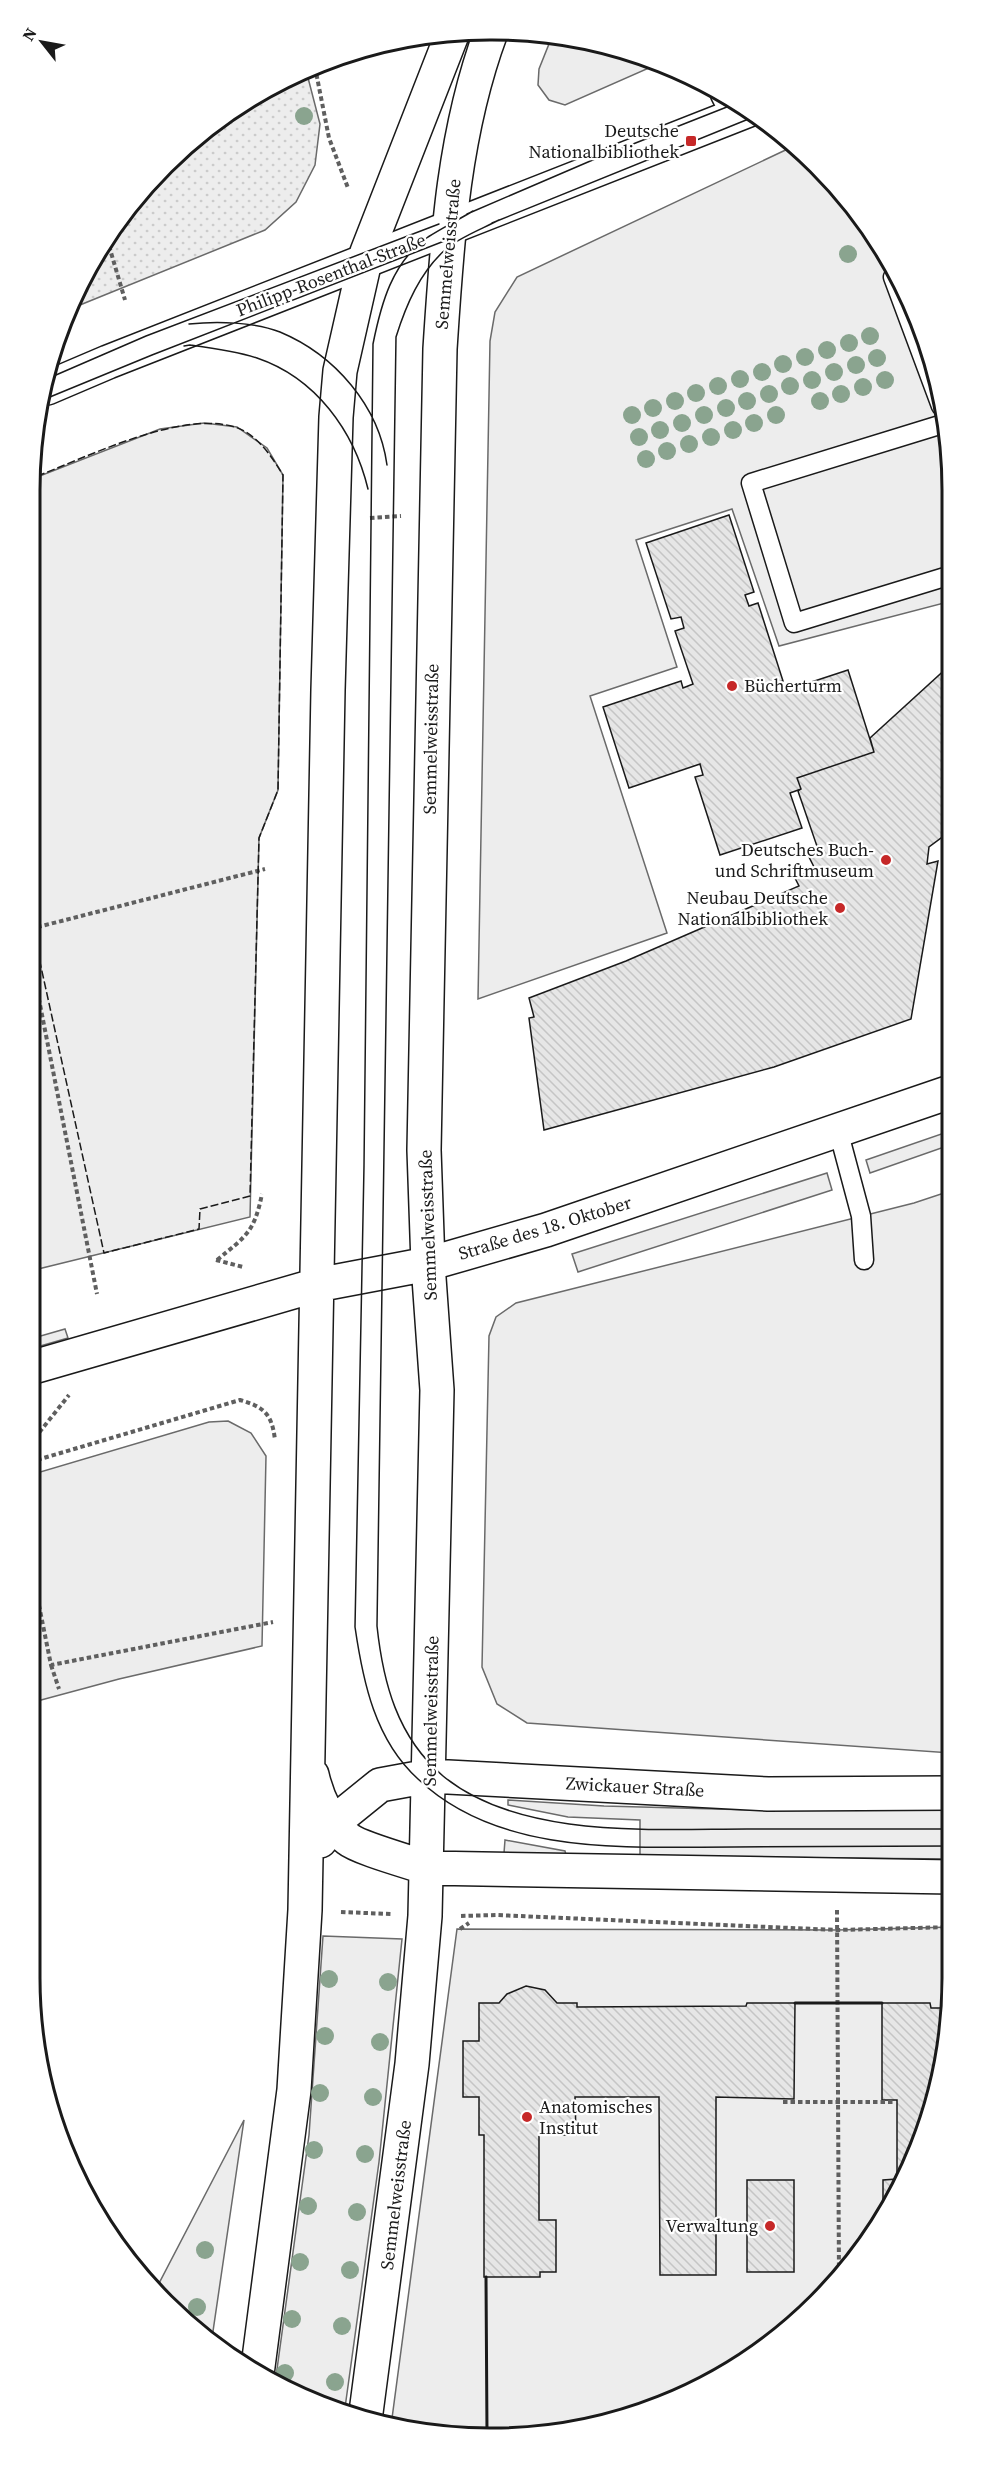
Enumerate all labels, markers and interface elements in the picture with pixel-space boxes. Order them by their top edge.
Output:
north arrow [12,12,72,72]
text: N [17,23,42,45]
place label: Deutsche Nationalbibliothek [528,118,679,164]
marker: Deutsche Nationalbibliothek [684,134,698,148]
street label: Semmelweisstraße [428,178,467,330]
street label: Philipp-Rosenthal-Straße [232,227,429,322]
street label: Semmelweisstraße [417,663,444,815]
place label: Bücherturm [744,673,842,698]
marker: Bücherturm [725,679,739,693]
place label: Deutsches Buch- und Schriftmuseum [715,837,874,883]
marker: Deutsches Buch- und Schriftmuseum [879,853,893,867]
place label: Neubau Deutsche Nationalbibliothek [677,885,828,931]
marker: Neubau Deutsche Nationalbibliothek [833,901,847,915]
street label: Semmelweisstraße [412,1149,443,1301]
street label: Straße des 18. Oktober [455,1189,635,1266]
street label: Semmelweisstraße [417,1635,444,1787]
street label: Zwickauer Straße [565,1770,705,1803]
place label: Anatomisches Institut [539,2094,653,2140]
marker: Anatomisches Institut [520,2110,534,2124]
street label: Semmelweisstraße [374,2119,417,2271]
place label: Verwaltung [666,2213,758,2238]
marker: Verwaltung [763,2219,777,2233]

